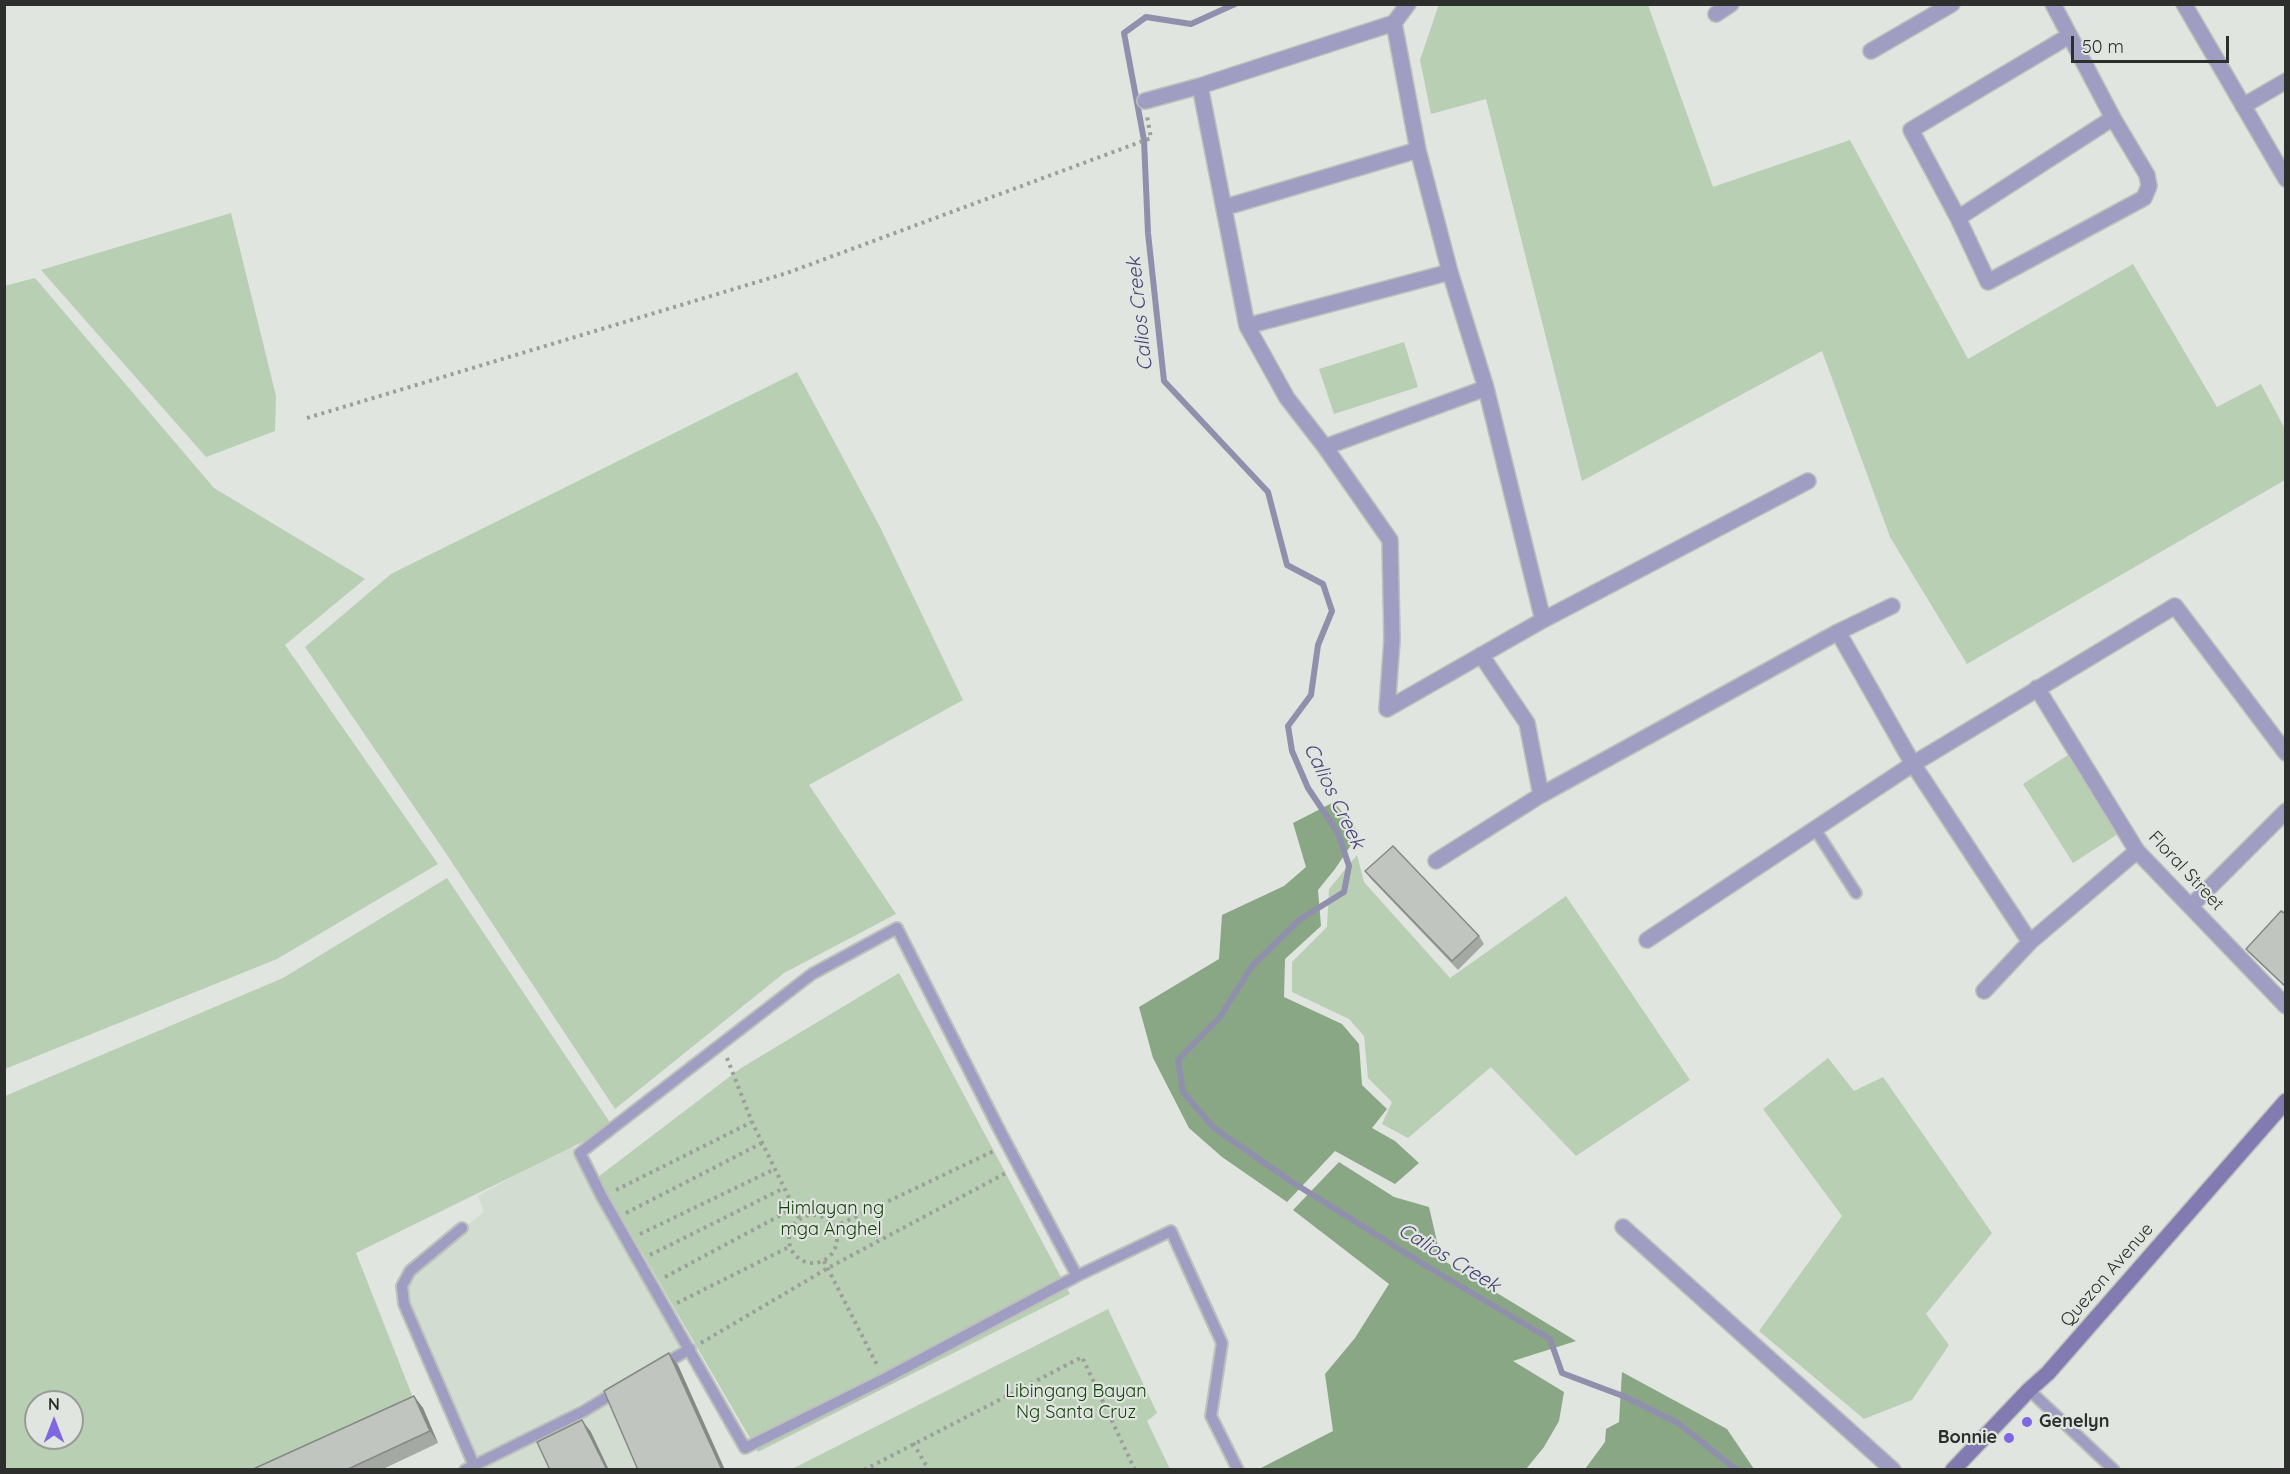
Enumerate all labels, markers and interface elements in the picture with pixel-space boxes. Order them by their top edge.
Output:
scale bar [2074,24,2232,62]
text: 50 m [2082,35,2124,58]
water label: Calios Creek [1122,256,1158,372]
water label: Calios Creek [1298,739,1370,853]
street label: Floral Street [2144,827,2228,915]
park label: Himlayan ng mga Anghel [778,1198,884,1240]
water label: Calios Creek [1394,1218,1504,1298]
street label: Quezon Avenue [2056,1219,2158,1331]
park label: Libingang Bayan Ng Santa Cruz [1005,1381,1147,1424]
north arrow [24,1390,84,1450]
text: N [48,1394,60,1414]
place label: Genelyn [2039,1411,2109,1433]
marker: Genelyn [2020,1415,2034,1429]
place label: Bonnie [1938,1427,1997,1449]
marker: Bonnie [2002,1431,2016,1445]

